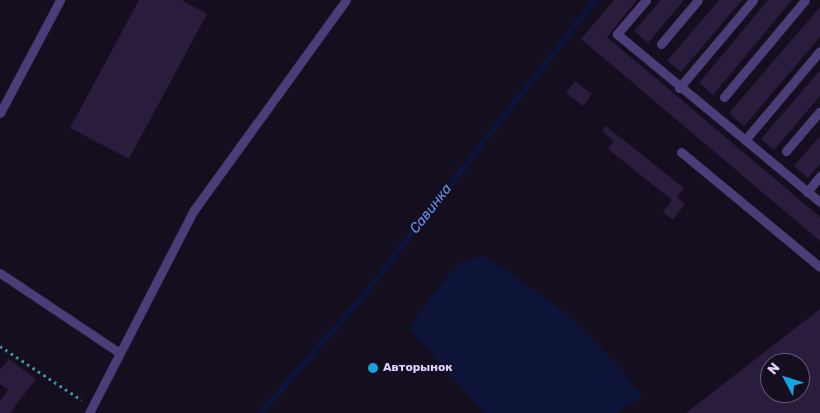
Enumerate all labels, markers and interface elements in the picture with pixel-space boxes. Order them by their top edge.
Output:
water label: Савинка [407,181,455,237]
north arrow [760,353,810,403]
text: N [764,359,784,378]
place label: Авторынок [383,361,452,375]
marker: Авторынок [367,362,379,374]

